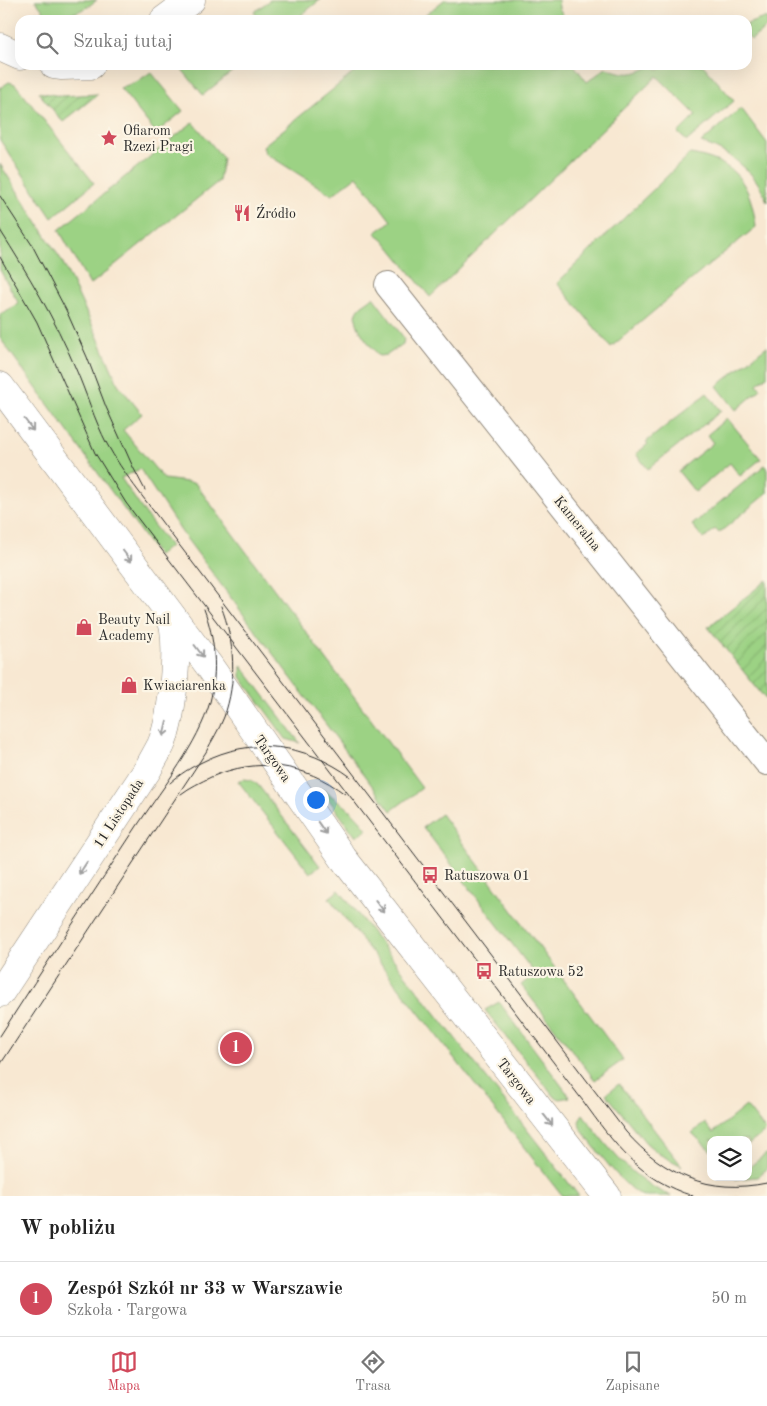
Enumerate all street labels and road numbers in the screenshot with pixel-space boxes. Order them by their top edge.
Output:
street label: Kameralna [551,494,603,554]
street label: Targowa [251,733,293,785]
street label: 11 Listopada [91,776,146,851]
street label: Targowa [494,1056,538,1107]

